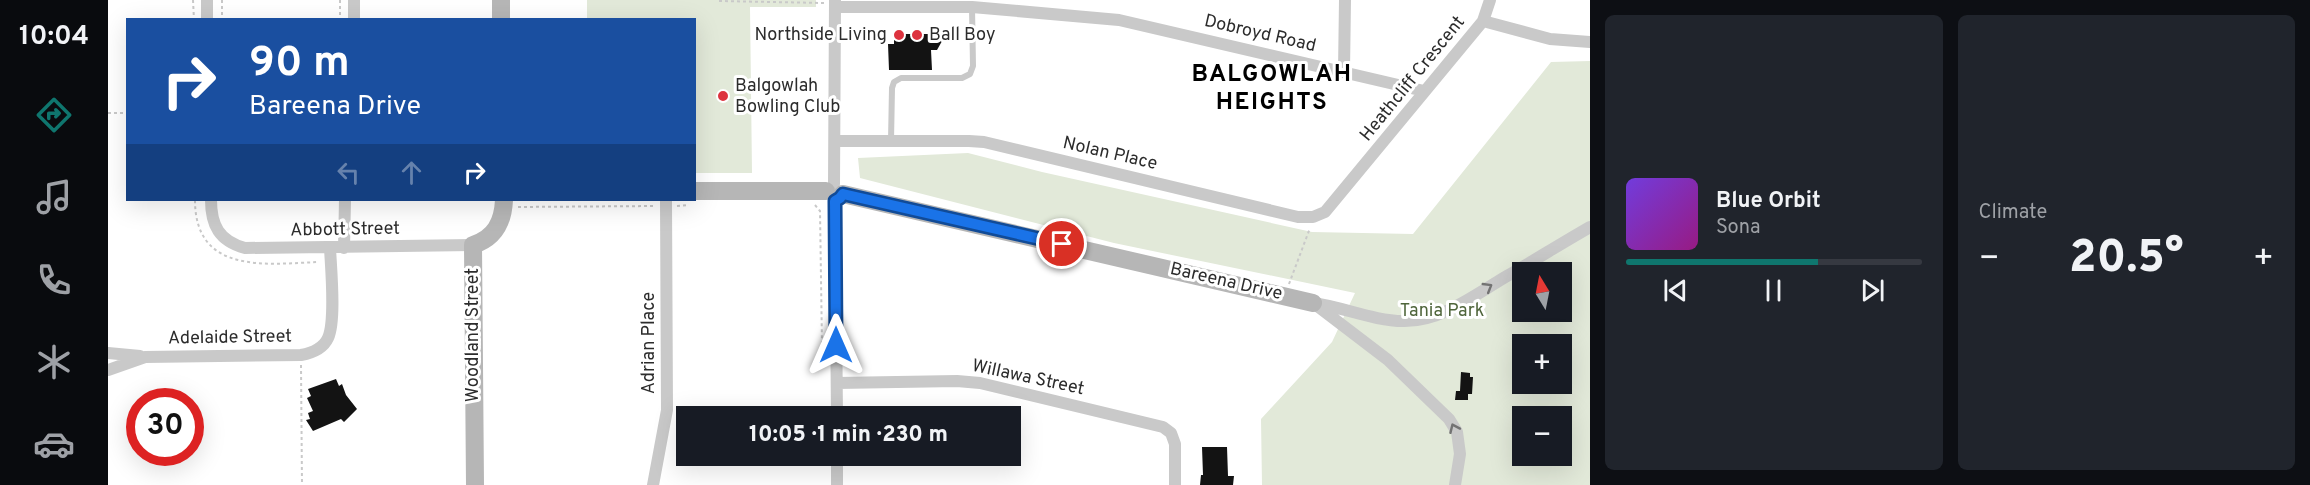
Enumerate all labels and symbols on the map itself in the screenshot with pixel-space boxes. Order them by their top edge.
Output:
street label: Dobroyd Road [1202,10,1318,58]
street label: Heathcliff Crescent [1355,12,1471,146]
place label: Northside Living [754,24,887,47]
place label: Ball Boy [929,24,996,47]
marker: Northside Living [892,28,906,42]
marker: Ball Boy [910,28,924,42]
district label: BALGOWLAH HEIGHTS [1191,60,1353,118]
place label: Balgowlah Bowling Club [735,75,840,119]
marker: Balgowlah Bowling Club [716,89,730,103]
street label: Nolan Place [1061,132,1159,176]
street label: Abbott Street [290,218,400,242]
pin [1036,218,1087,269]
street label: Bareena Drive [1168,258,1284,306]
north arrow [1512,262,1572,322]
street label: Woodland Street [462,268,485,402]
one-way arrow [1482,283,1492,295]
street label: Adrian Place [638,292,661,394]
park label: Tania Park [1400,300,1484,323]
position arrow [804,313,868,377]
street label: Adelaide Street [168,325,292,351]
street label: Willawa Street [970,355,1086,401]
speed limit sign: 30 [126,388,204,466]
one-way arrow [1449,424,1461,435]

